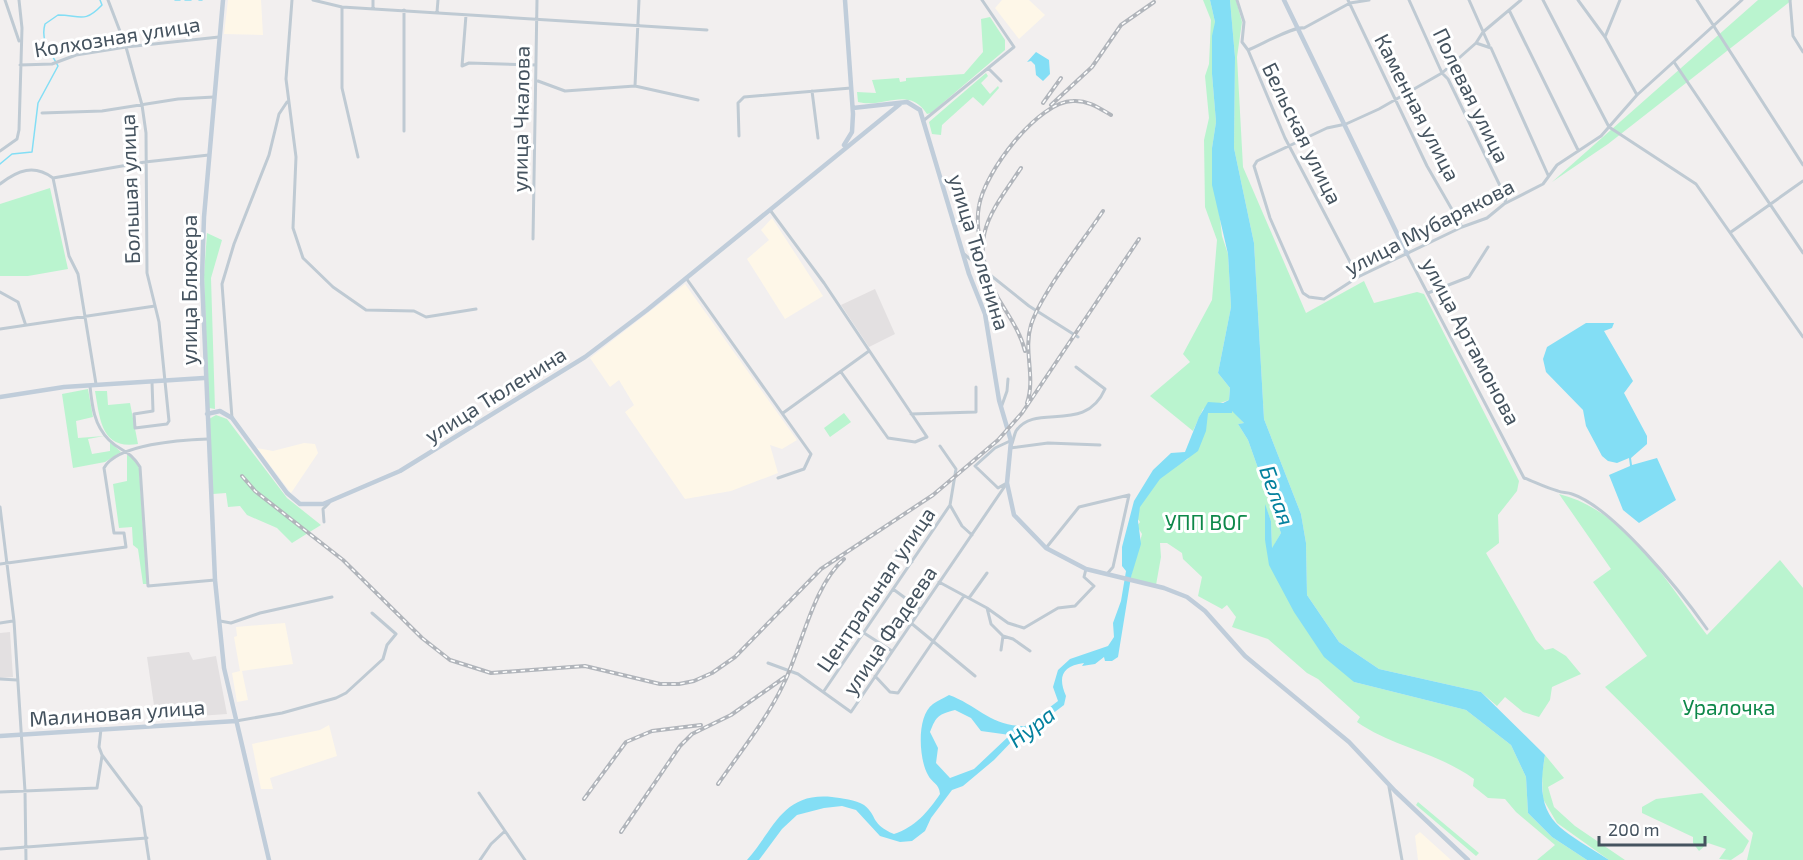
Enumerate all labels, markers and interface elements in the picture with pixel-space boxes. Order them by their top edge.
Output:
street label: Колхозная улица [32,11,202,62]
street label: Полевая улица [1428,23,1515,167]
street label: Каменная улица [1369,29,1466,185]
street label: улица Чкалова [506,46,535,192]
street label: Бельская улица [1257,58,1348,208]
street label: Большая улица [114,113,145,265]
street label: улица Тюленина [943,171,1016,333]
street label: улица Мубарякова [1340,173,1518,280]
street label: улица Блюхера [176,215,202,365]
street label: улица Артамонова [1417,253,1527,429]
street label: улица Тюленина [420,340,571,448]
water label: Белая [1255,462,1301,528]
street label: Центральная улица [811,502,940,677]
park label: УПП ВОГ [1165,509,1247,534]
street label: улица Фадеева [837,561,942,700]
street label: Малиновая улица [28,693,206,732]
park label: Уралочка [1683,694,1775,719]
water label: Нура [1002,700,1060,752]
scale bar [1599,809,1706,847]
text: 200 m [1608,818,1660,840]

